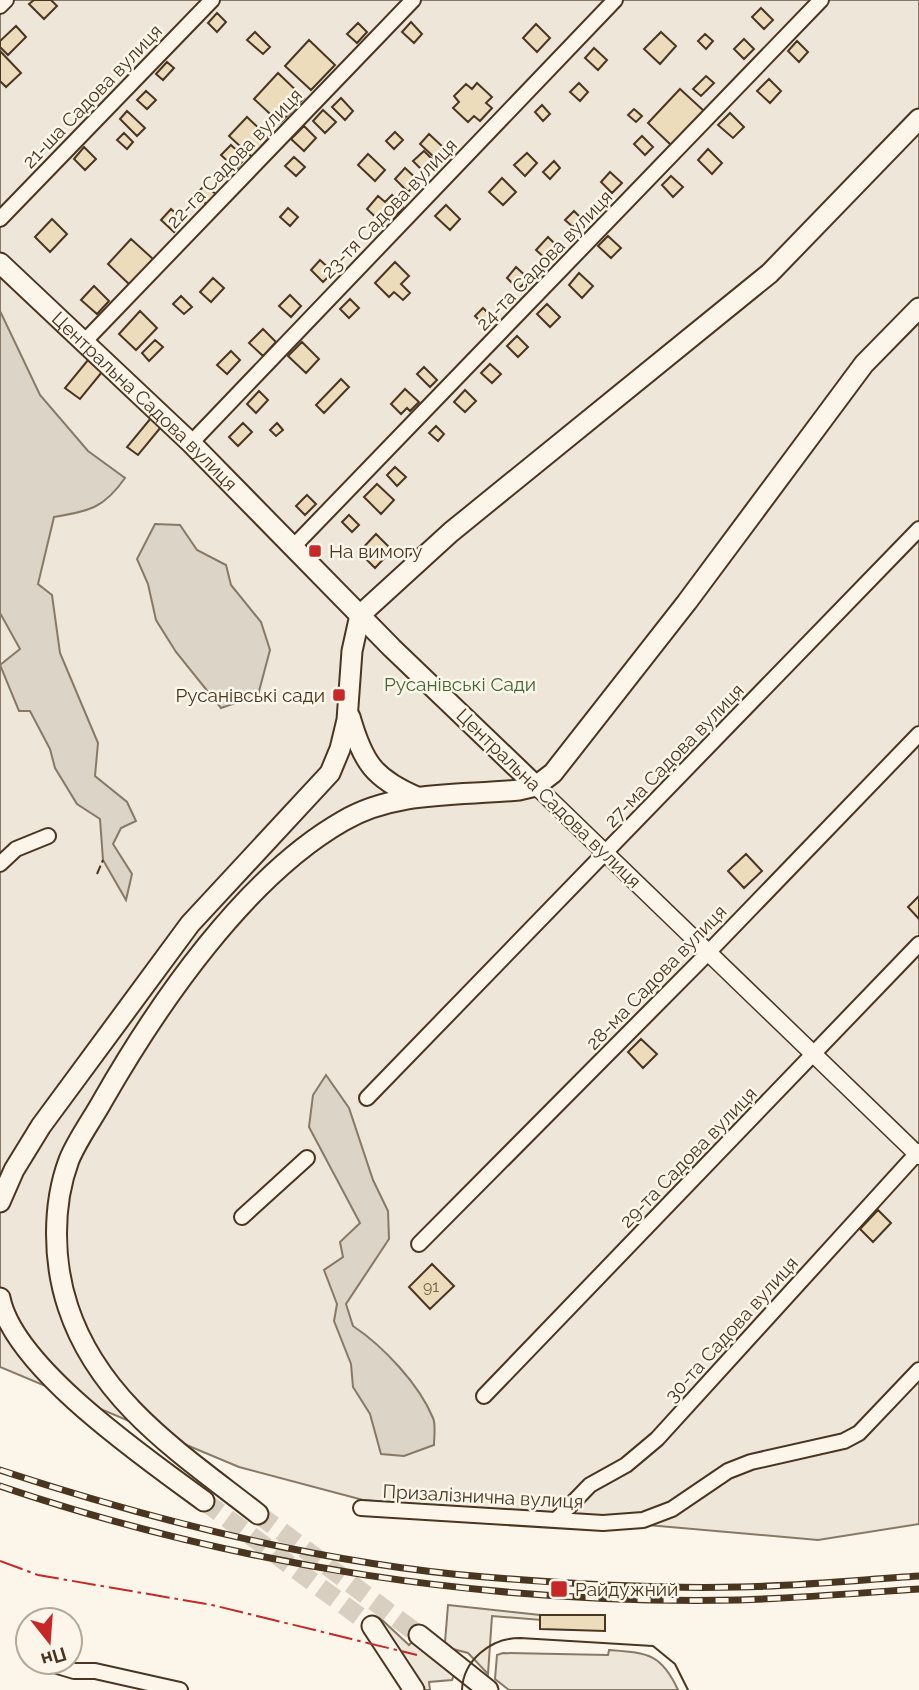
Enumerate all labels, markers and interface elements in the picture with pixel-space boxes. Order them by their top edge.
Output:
street label: 21-ша Садова вулиця [18,20,166,172]
street label: 22-га Садова вулиця [162,84,306,232]
street label: 23-тя Садова вулиця [317,134,461,282]
street label: 24-та Садова вулиця [471,185,617,335]
street label: Центральна Садова вулиця [48,307,242,495]
place label: На вимогу [329,540,422,562]
marker: На вимогу [307,543,323,559]
park label: Русанівські Сади [384,673,536,695]
street label: 27-ма Садова вулиця [600,679,748,831]
place label: Русанівські сади [175,684,325,706]
marker: Русанівські сади [331,687,347,703]
street label: Центральна Садова вулиця [452,704,646,892]
street label: 28-ма Садова вулиця [581,900,731,1054]
street label: 29-та Садова вулиця [615,1082,761,1232]
street label: 30-та Садова вулиця [660,1252,802,1406]
house number: 91 [423,1277,439,1296]
street label: Призалізнична вулиця [382,1480,584,1512]
place label: Райдужний [575,1578,678,1600]
marker: Райдужний [549,1579,569,1599]
north arrow [14,1606,84,1676]
text: Пн [39,1643,69,1671]

